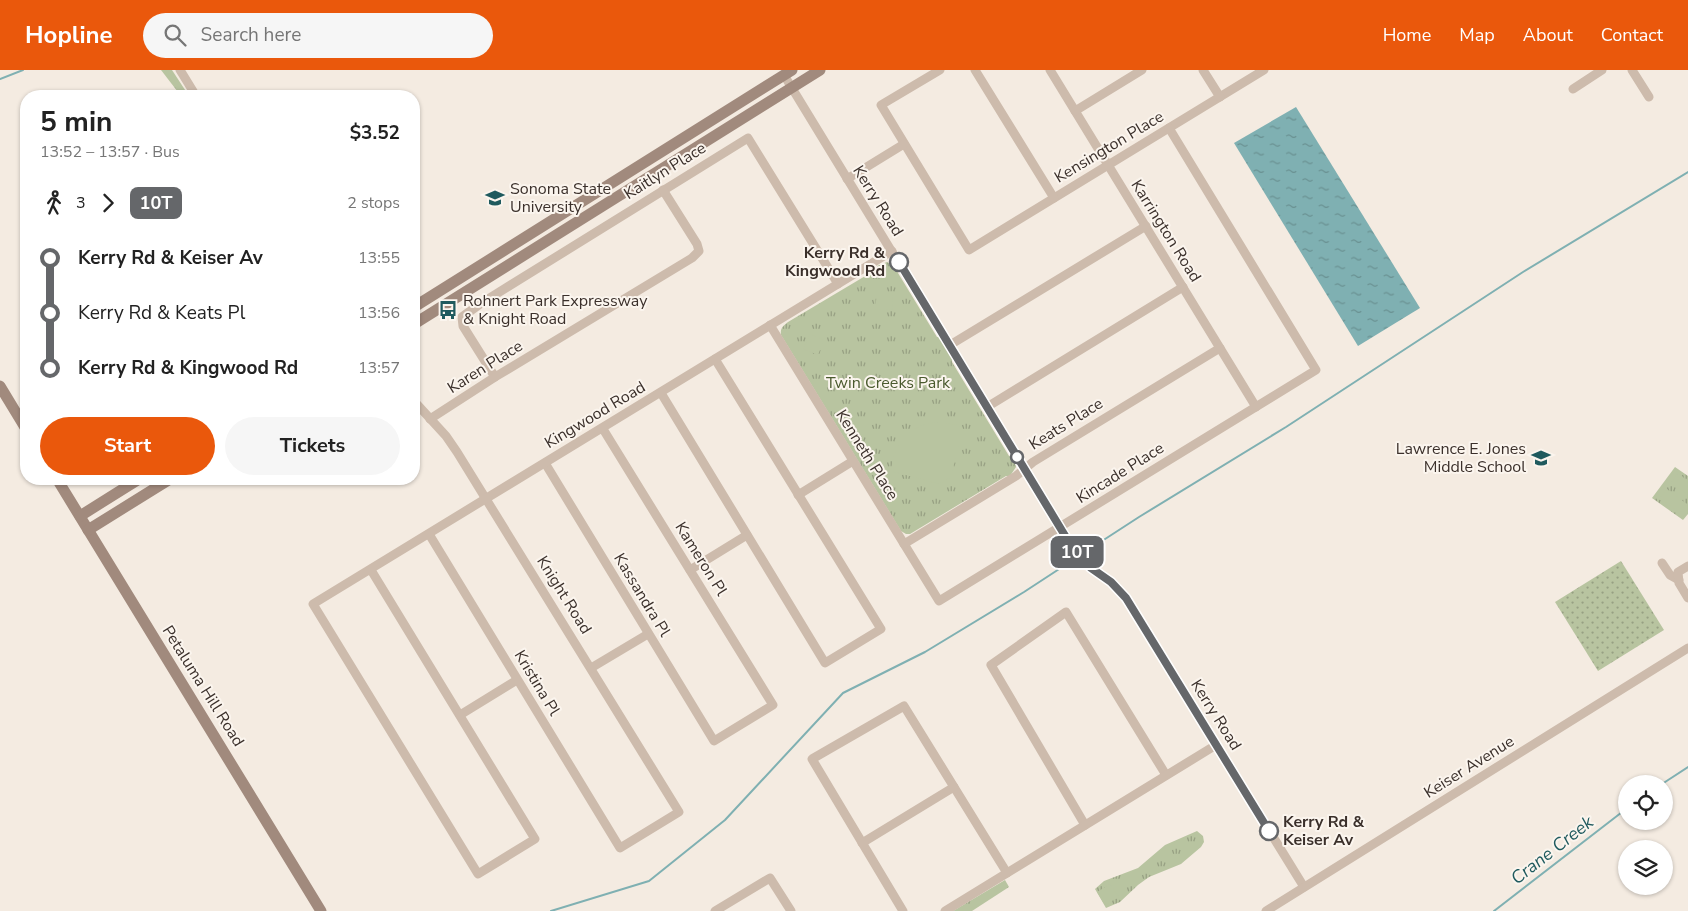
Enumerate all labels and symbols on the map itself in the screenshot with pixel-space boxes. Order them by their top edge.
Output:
street label: Kensington Place [1050,106,1168,188]
street label: Kaitlyn Place [620,137,710,205]
street label: Kerry Road [848,161,908,241]
street label: Karrington Road [1126,176,1206,286]
place label: Sonoma State University [510,178,611,218]
school or university icon: Sonoma State University [484,187,506,209]
place label: Kerry Rd & Kingwood Rd [785,242,885,282]
marker: Kerry Rd & Kingwood Rd [889,252,909,272]
place label: Rohnert Park Expressway & Knight Road [463,290,648,330]
bus stop icon: Rohnert Park Expressway & Knight Road [437,299,459,321]
street label: Karen Place [443,335,527,399]
park label: Twin Creeks Park [826,372,951,394]
street label: Kingwood Road [540,376,650,454]
street label: Keats Place [1025,393,1107,455]
street label: Kenneth Place [830,406,904,504]
street label: Kincade Place [1072,437,1168,509]
place label: Lawrence E. Jones Middle School [1396,438,1526,478]
school or university icon: Lawrence E. Jones Middle School [1530,447,1552,469]
unlabelled marker [1010,450,1024,464]
street label: Kameron Pl [670,518,733,600]
line badge: 10T [1048,536,1106,568]
street label: Kassandra Pl [608,549,676,641]
street label: Knight Road [531,552,597,638]
street label: Petaluma Hill Road [157,621,249,751]
street label: Kristina Pl [509,646,565,720]
street label: Kerry Road [1186,675,1246,755]
street label: Keiser Avenue [1420,731,1518,803]
water label: Crane Creek [1506,809,1599,890]
place label: Kerry Rd & Keiser Av [1283,811,1365,851]
marker: Kerry Rd & Keiser Av [1259,821,1279,841]

